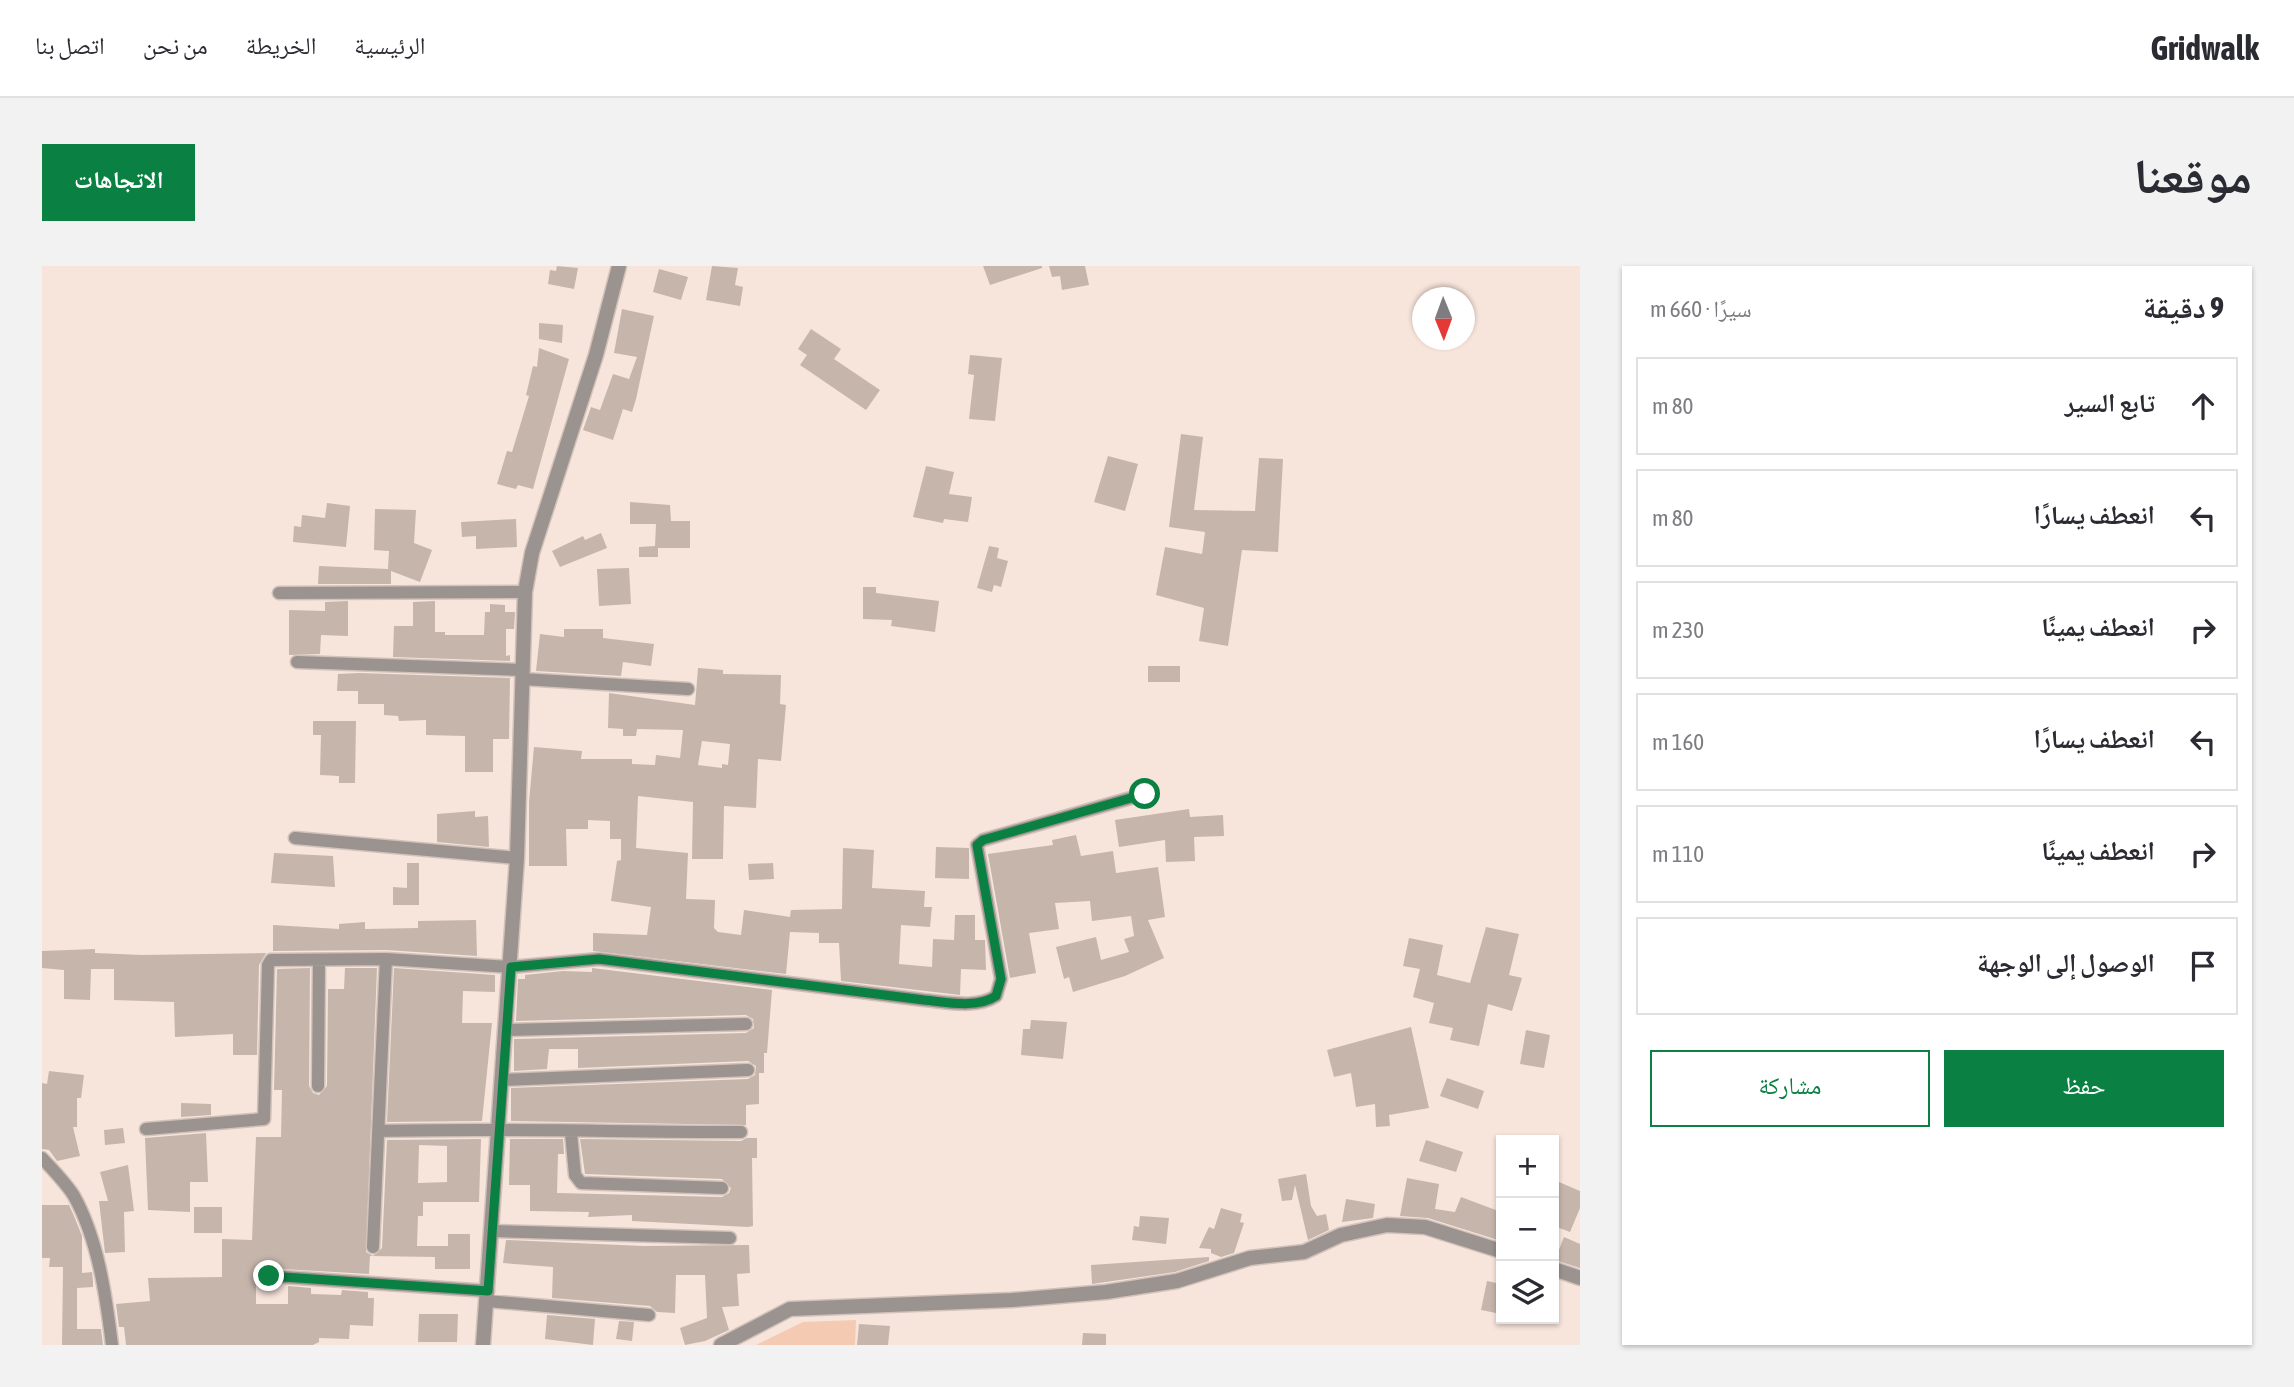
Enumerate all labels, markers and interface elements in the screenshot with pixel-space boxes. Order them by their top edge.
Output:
text: Gridwalk [2151,29,2259,67]
text: اتصل بنا [35,32,105,59]
text: من نحن [143,32,208,59]
text: الخريطة [246,32,316,59]
text: الرئيسية [354,32,425,59]
button: الاتجاهات [42,144,195,221]
text: موقعنا [2134,147,2252,203]
north arrow [1412,287,1475,350]
text: 9 دقيقة [2143,290,2224,324]
text: سيرًا · 660 m [1650,296,1752,322]
icon: ahead [2184,387,2222,425]
text: تابع السير [2065,388,2155,418]
text: 80 m [1652,393,1693,419]
icon: left [2184,499,2222,537]
text: انعطف يسارًا [2034,500,2155,530]
text: 80 m [1652,505,1693,531]
icon: right [2184,611,2222,649]
text: انعطف يمينًا [2041,612,2155,642]
text: 230 m [1652,617,1704,643]
icon: left [2184,723,2222,761]
text: انعطف يسارًا [2034,724,2155,754]
text: 160 m [1652,729,1704,755]
route start [1129,778,1160,809]
icon: right [2184,835,2222,873]
text: انعطف يمينًا [2041,836,2155,866]
text: 110 m [1652,841,1704,867]
icon: arrive [2184,947,2222,985]
text: الوصول إلى الوجهة [1977,948,2155,978]
button: مشاركة [1650,1050,1930,1127]
button: حفظ [1944,1050,2224,1127]
map controls [1496,1135,1559,1324]
button: + [1496,1135,1559,1198]
button: − [1496,1198,1559,1261]
route end [253,1260,284,1291]
button: layers [1496,1261,1559,1324]

